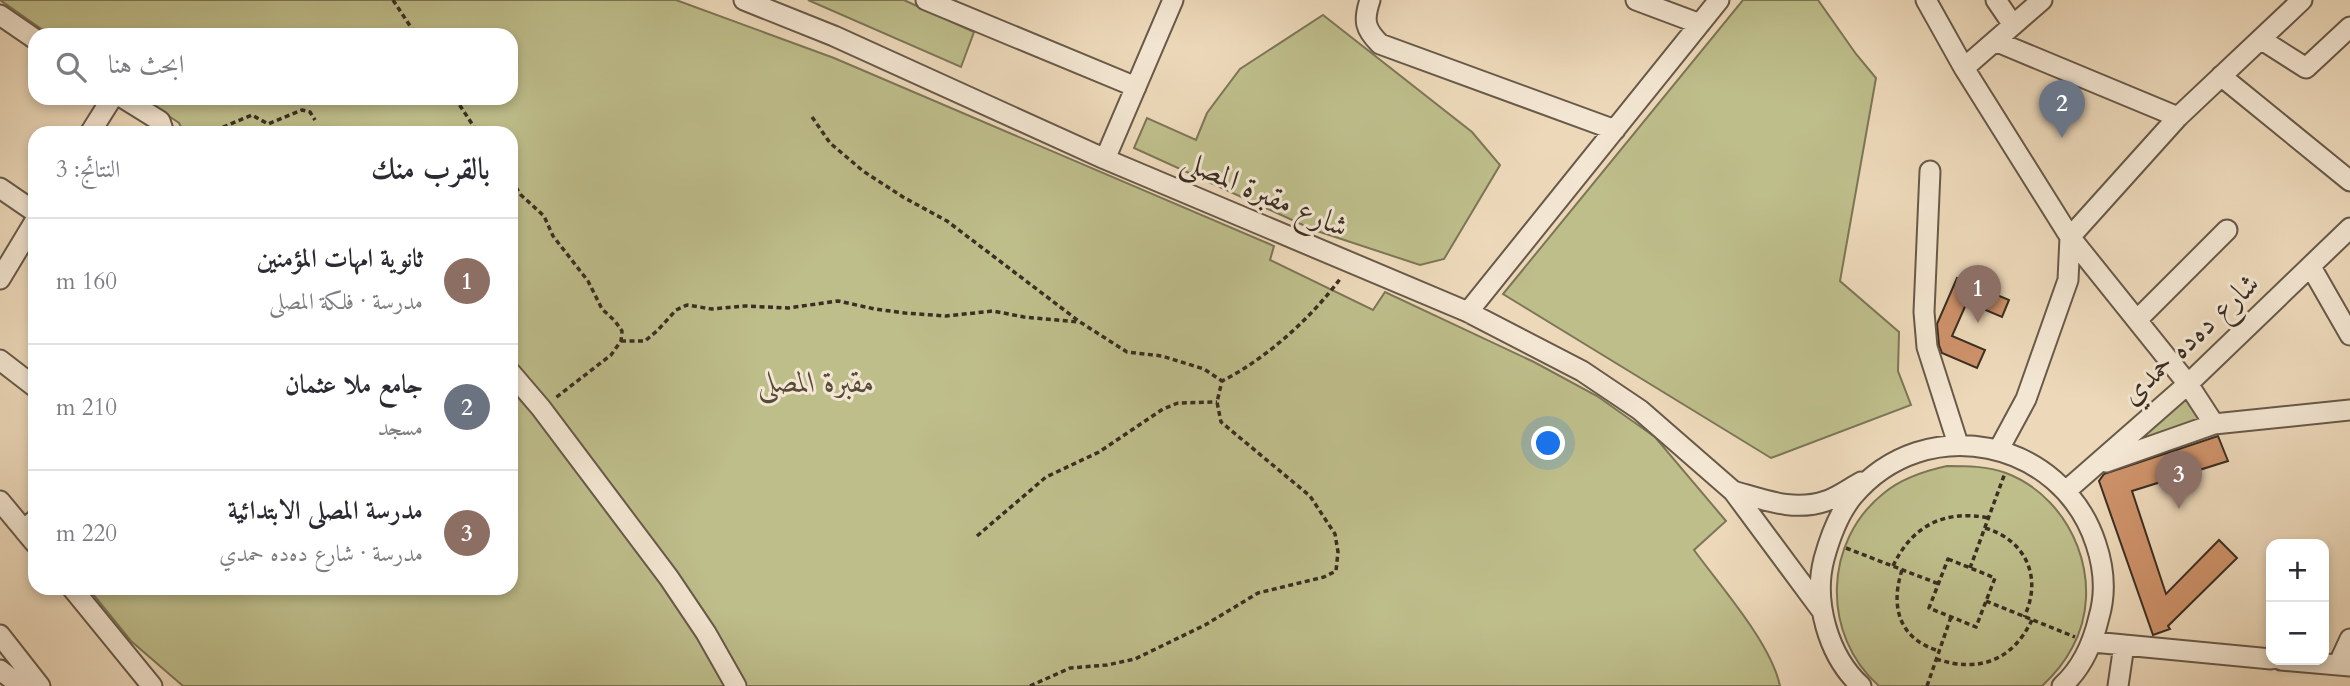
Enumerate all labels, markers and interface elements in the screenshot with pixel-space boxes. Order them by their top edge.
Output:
search box [28,28,518,105]
text: ابحث هنا [108,47,184,82]
icon: search [52,48,90,86]
pin: 2 [2039,80,2085,138]
street label: شارع مقبرة المصلى [1174,140,1355,251]
text: بالقرب منك [371,149,490,190]
text: النتائج: 3 [56,154,120,185]
text: ثانوية امهات المؤمنين [257,241,423,276]
street label: شارع دەدە حمدي [2112,264,2271,417]
pin: 1 [1955,265,2001,323]
text: 160 m [56,266,117,297]
text: 1 [461,266,473,297]
text: مدرسة · فلكة المصلى [269,286,423,317]
park label: مقبرة المصلى [757,362,875,404]
text: جامع ملا عثمان [285,367,423,402]
text: 210 m [56,392,117,423]
text: 2 [461,392,473,423]
text: مسجد [378,412,423,443]
your location [1531,426,1565,460]
pin: 3 [2156,451,2202,509]
text: مدرسة المصلى الابتدائية [228,493,423,528]
text: 220 m [56,518,117,549]
text: 3 [461,518,473,549]
text: مدرسة · شارع دەدە حمدي [219,538,423,569]
map controls [2266,539,2329,665]
button: + [2266,539,2329,602]
button: − [2266,602,2329,665]

